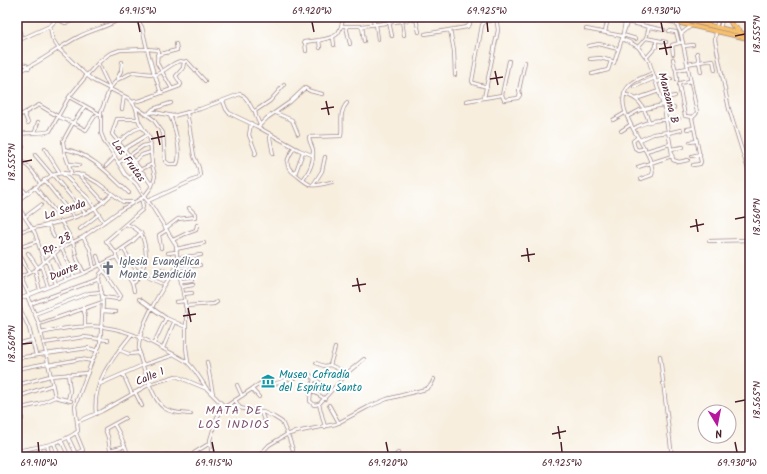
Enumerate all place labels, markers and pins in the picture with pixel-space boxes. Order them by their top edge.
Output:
place label: Iglesia Evangélica Monte Bendición [119,253,200,284]
church icon: Iglesia Evangélica Monte Bendición [100,260,116,276]
place label: Museo Cofradía del Espíritu Santo [279,366,362,397]
museum icon: Museo Cofradía del Espíritu Santo [260,373,276,389]

